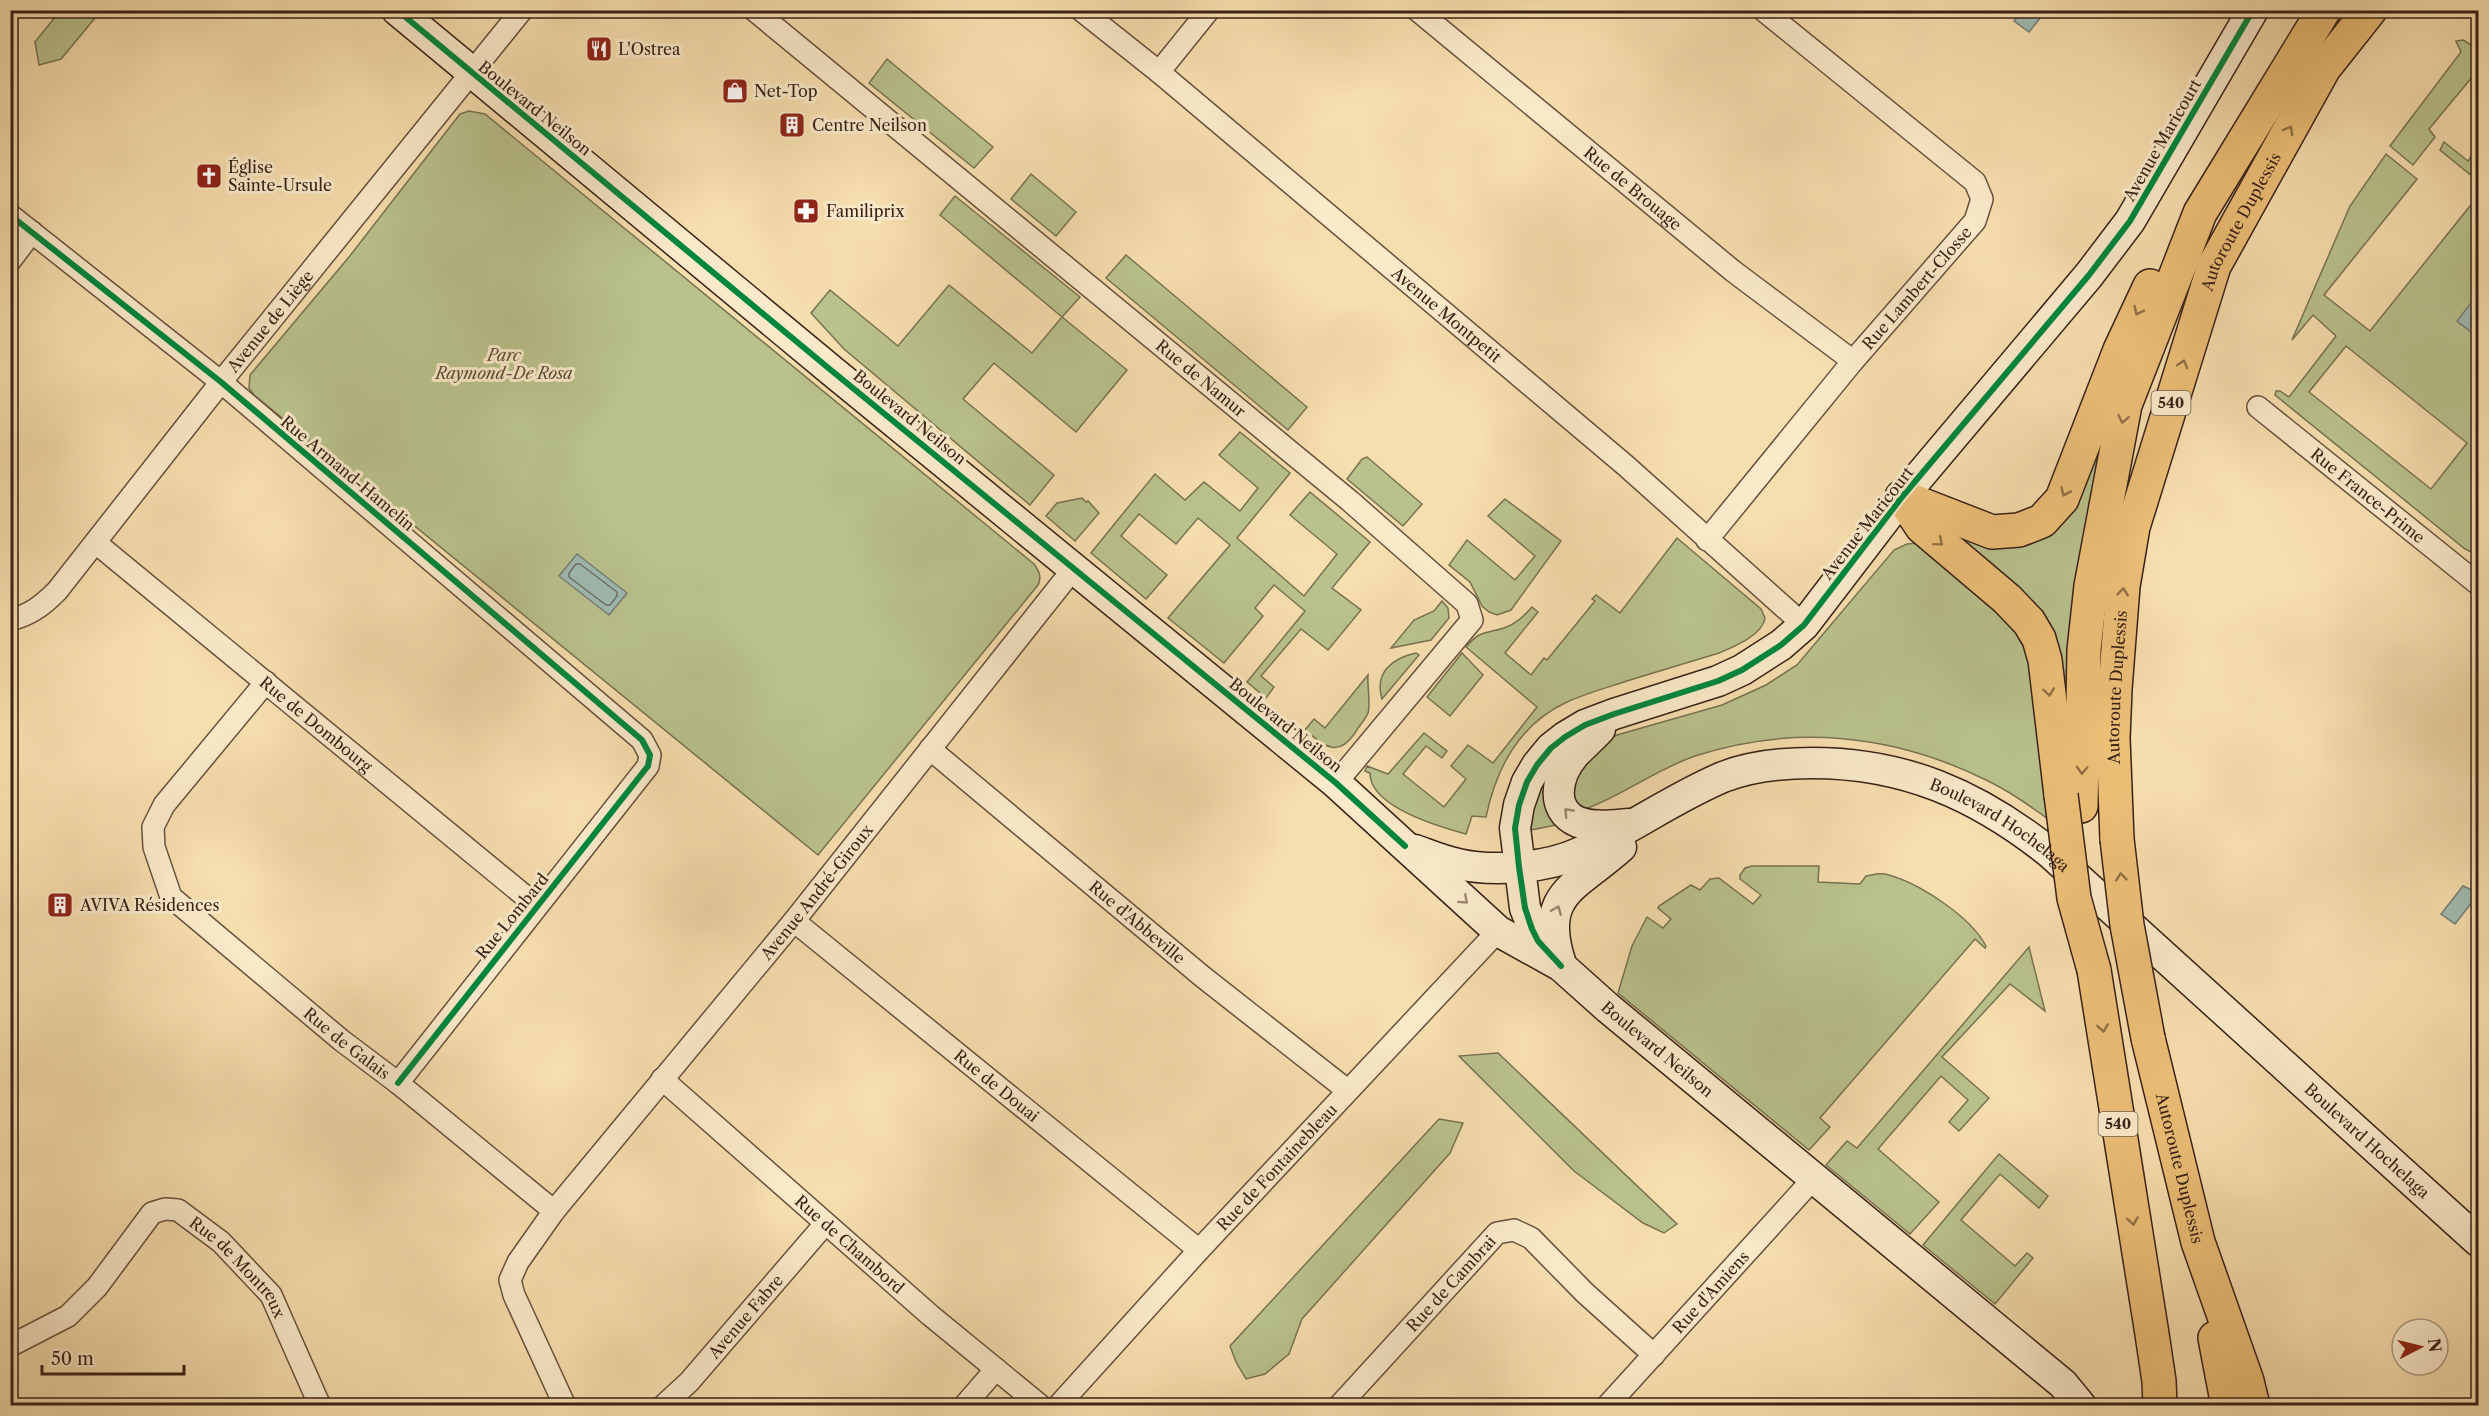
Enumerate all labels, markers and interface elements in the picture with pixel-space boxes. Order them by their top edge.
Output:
restaurant icon: L'Ostrea [584,34,614,64]
place label: L'Ostrea [618,39,681,59]
street label: Boulevard Neilson [474,56,596,160]
street label: Avenue Maricourt [2118,75,2205,205]
shop icon: Net-Top [720,76,750,106]
place label: Net-Top [754,81,818,101]
building icon: Centre Neilson [777,110,807,140]
place label: Centre Neilson [812,115,927,135]
one-way arrow [2282,126,2293,136]
street label: Rue de Brouage [1580,142,1686,235]
street label: Autoroute Duplessis [2197,149,2285,294]
place label: Église Sainte-Ursule [228,157,332,195]
church icon: Église Sainte-Ursule [194,161,224,191]
pharmacy icon: Familiprix [791,196,821,226]
place label: Familiprix [826,201,905,221]
street label: Rue Lambert-Closse [1858,222,1976,354]
street label: Avenue Montpetit [1387,262,1506,367]
street label: Avenue de Liège [222,266,318,377]
one-way arrow [2134,305,2146,316]
street label: Rue de Namur [1152,335,1250,421]
park label: Parc Raymond-De Rosa [433,345,573,383]
one-way arrow [2176,359,2188,370]
street label: Boulevard Neilson [849,365,971,469]
road number: 540 [2152,391,2190,415]
street label: Rue Armand-Hamelin [277,411,419,535]
one-way arrow [2117,413,2130,423]
street label: Rue France-Prime [2307,443,2429,547]
street label: Avenue Maricourt [1816,462,1917,584]
one-way arrow [2060,485,2072,496]
one-way arrow [1932,534,1943,545]
one-way arrow [2116,588,2129,597]
street label: Autoroute Duplessis [2103,609,2131,766]
street label: Rue de Dombourg [256,672,377,777]
street label: Boulevard Neilson [1225,673,1347,777]
one-way arrow [2042,688,2055,697]
one-way arrow [2076,765,2089,774]
street label: Boulevard Hochelaga [1927,774,2074,876]
one-way arrow [1564,808,1575,819]
street label: Avenue André-Giroux [755,820,877,965]
street label: Rue Lombard [471,869,553,963]
one-way arrow [2115,872,2128,881]
street label: Rue d'Abbeville [1085,876,1189,968]
building icon: AVIVA Résidences [45,890,75,920]
one-way arrow [1457,893,1467,904]
place label: AVIVA Résidences [79,895,219,915]
one-way arrow [1550,905,1563,916]
street label: Boulevard Neilson [1597,997,1718,1101]
street label: Rue de Galais [300,1003,394,1083]
one-way arrow [2096,1023,2109,1033]
street label: Rue de Douai [950,1045,1043,1126]
street label: Boulevard Hochelaga [2301,1079,2434,1203]
street label: Autoroute Duplessis [2152,1090,2208,1245]
street label: Rue de Fontainebleau [1212,1099,1341,1235]
road number: 540 [2098,1112,2138,1136]
street label: Rue de Chambord [791,1191,909,1298]
street label: Rue de Montreux [186,1212,290,1322]
one-way arrow [2126,1215,2139,1225]
street label: Rue de Cambrai [1402,1231,1500,1336]
street label: Rue d'Amiens [1668,1247,1753,1337]
street label: Avenue Fabre [703,1270,787,1363]
north arrow [2390,1317,2450,1377]
text: N [2424,1337,2446,1353]
scale bar [42,1338,184,1376]
text: 50 m [51,1348,94,1370]

